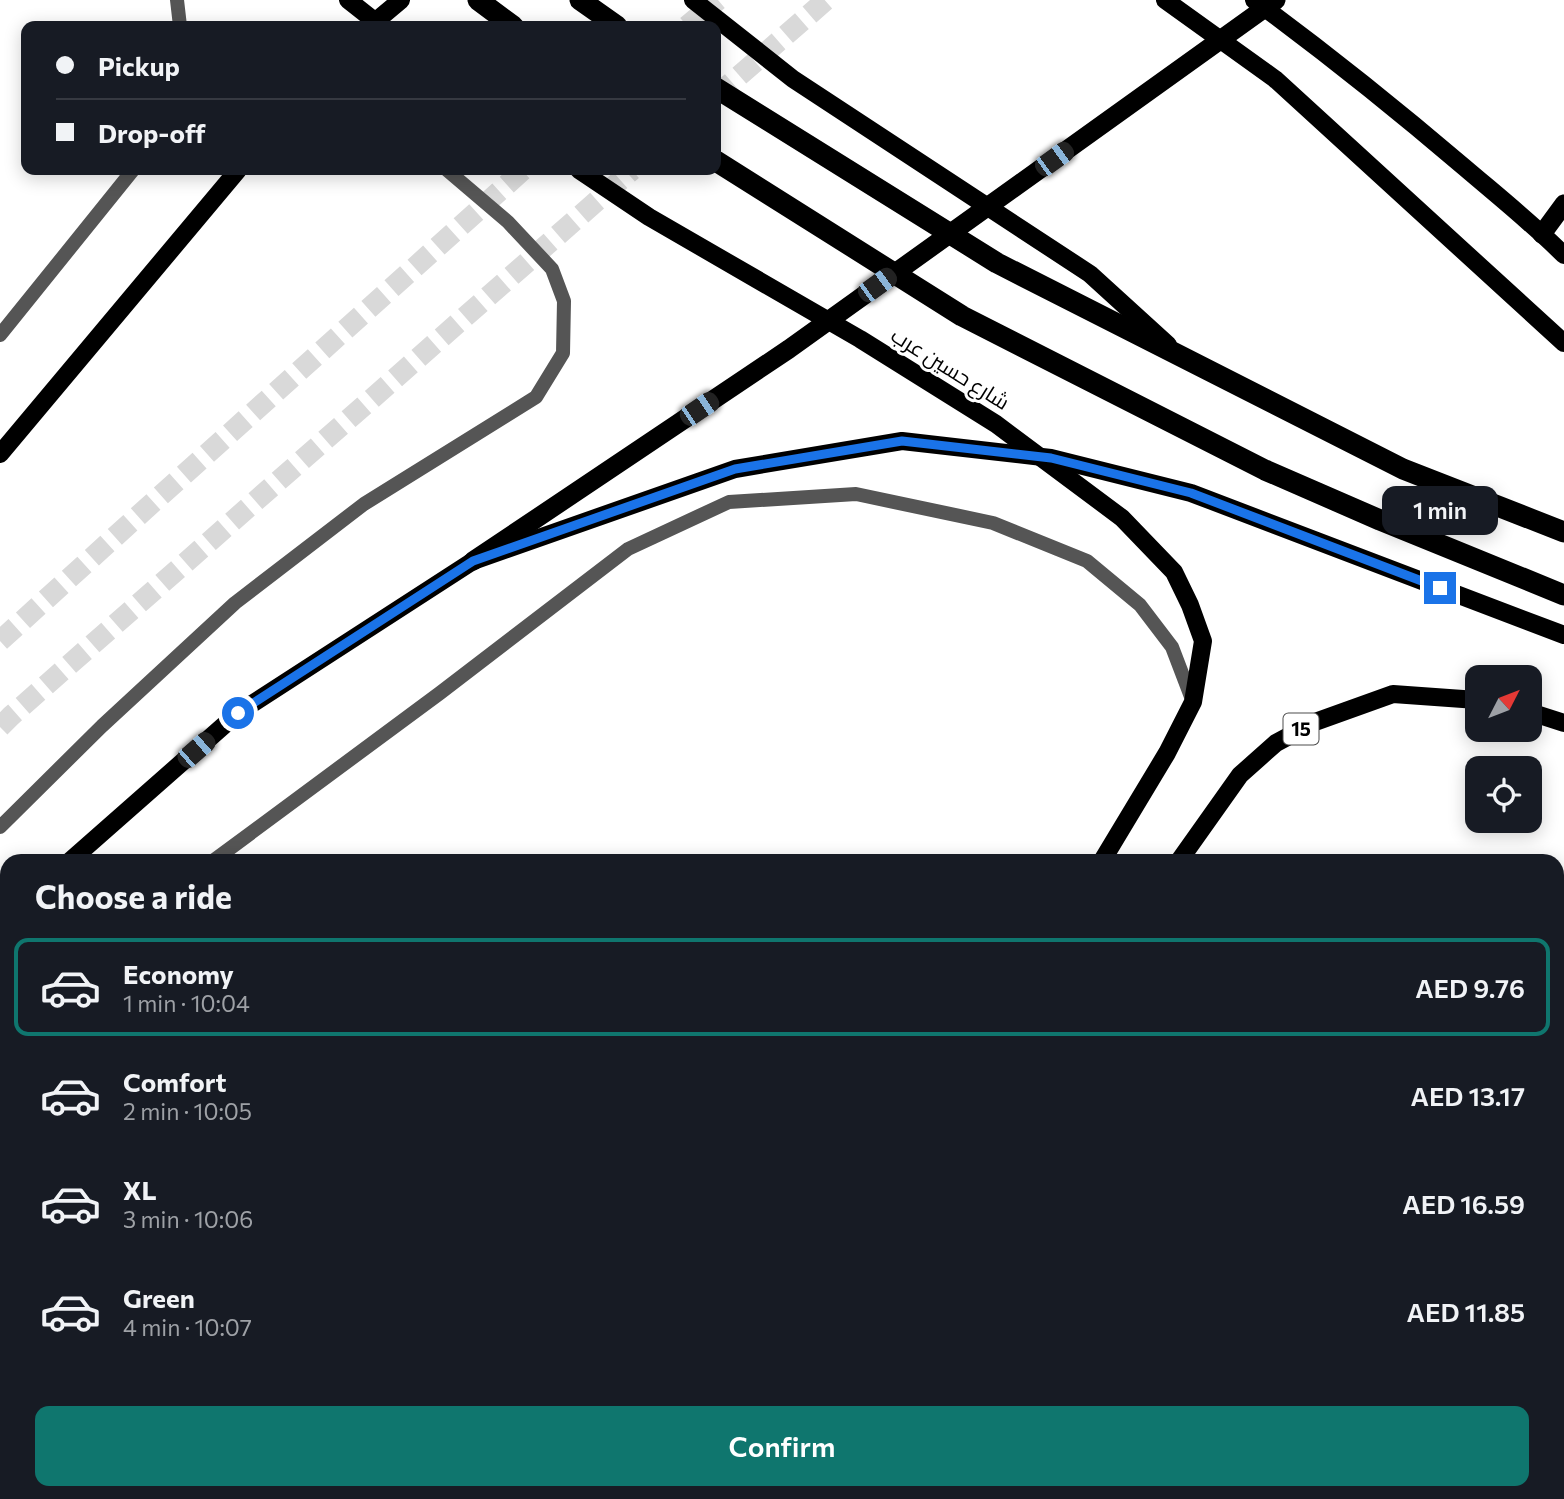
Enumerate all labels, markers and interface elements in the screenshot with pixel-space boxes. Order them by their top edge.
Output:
text: Pickup [98,50,180,81]
text: Drop-off [98,117,205,148]
car [1031,138,1078,180]
car [854,264,901,306]
street label: شارع حسين عرب [885,321,1015,417]
car [676,389,723,429]
callout: 1 min [1382,486,1498,536]
text: 1 min [1413,496,1467,524]
route end [1424,572,1456,604]
north arrow [1465,665,1542,742]
map controls [1465,665,1542,833]
route start [222,697,254,729]
road number: 15 [1284,714,1318,744]
car [174,728,219,772]
button: locate [1465,756,1542,833]
text: Choose a ride [35,876,232,916]
icon: car [39,956,102,1019]
text: Economy [123,958,234,989]
text: AED 9.76 [1415,972,1525,1003]
text: 1 min · 10:04 [123,989,250,1017]
icon: car [39,1064,102,1127]
text: Comfort [123,1066,226,1097]
text: AED 13.17 [1410,1080,1525,1111]
text: 2 min · 10:05 [123,1097,252,1125]
icon: car [39,1172,102,1235]
text: XL [123,1174,157,1205]
text: AED 16.59 [1402,1188,1525,1219]
text: 3 min · 10:06 [123,1205,253,1233]
icon: car [39,1280,102,1343]
text: Green [123,1282,195,1313]
text: AED 11.85 [1407,1296,1525,1327]
text: 4 min · 10:07 [123,1313,252,1341]
button: Confirm [35,1406,1529,1486]

